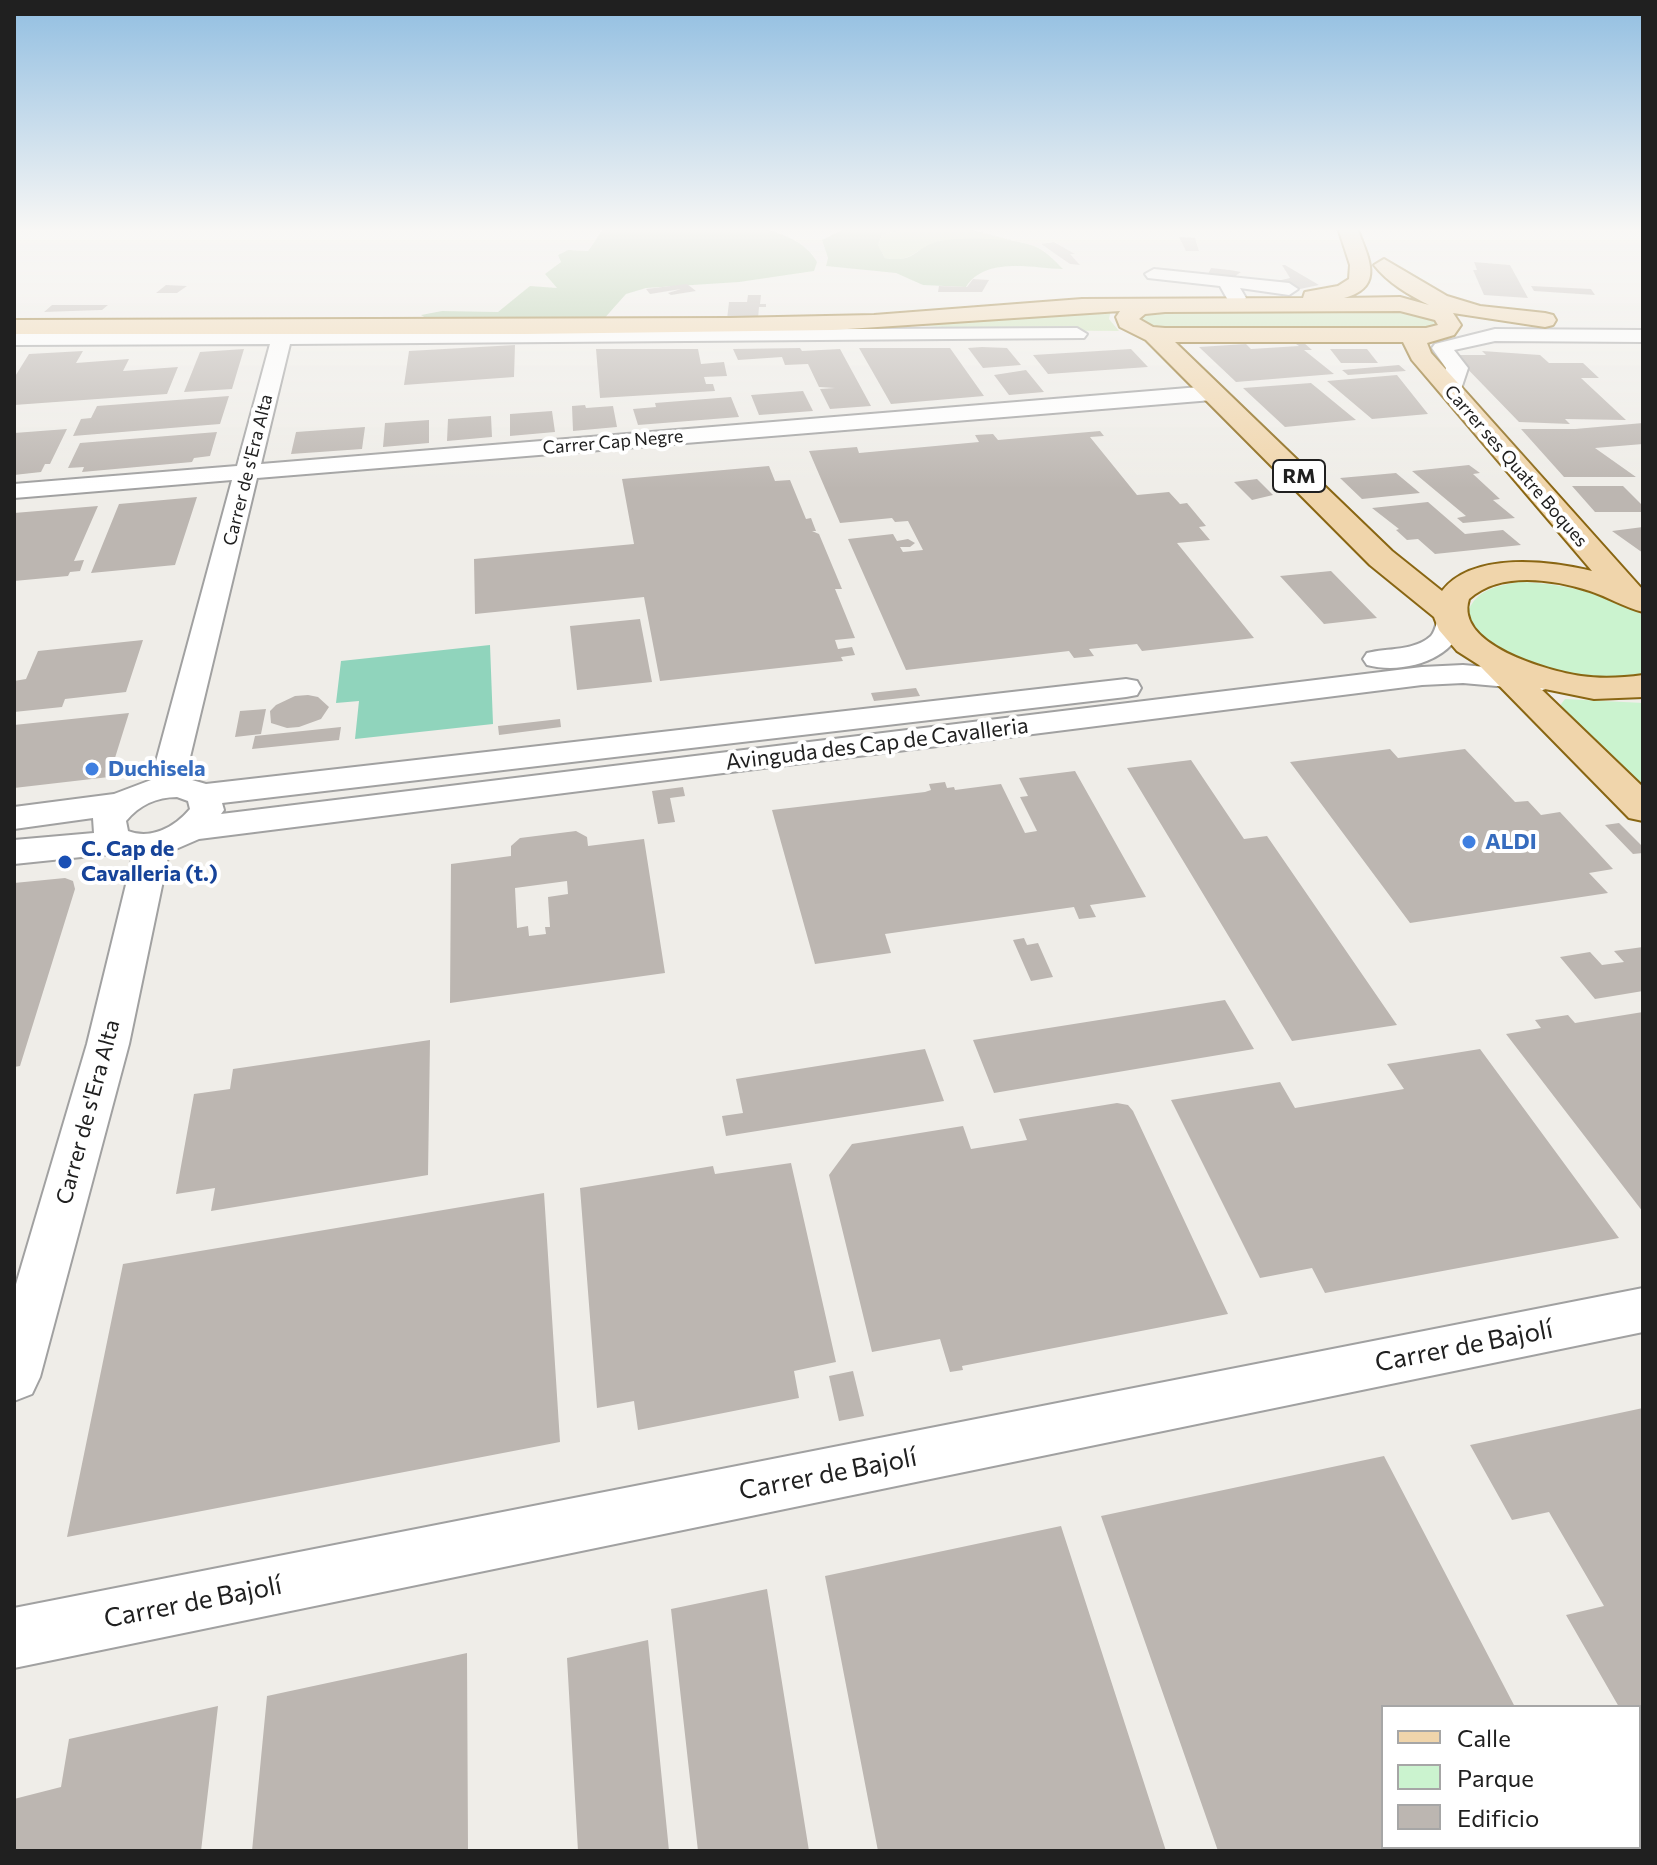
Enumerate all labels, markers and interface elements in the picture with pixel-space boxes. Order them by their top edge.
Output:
street label: Carrer ses Quatre Boques [1440,381,1592,551]
street label: Carrer de s'Era Alta [219,392,277,548]
street label: Carrer Cap Negre [542,425,684,459]
road number: RM [1273,460,1325,492]
street label: Avinguda des Cap de Cavalleria [724,712,1030,776]
place label: Duchisela [108,756,206,782]
marker: Duchisela [83,760,101,778]
place label: ALDI [1485,829,1537,855]
marker: ALDI [1460,833,1478,851]
place label: C. Cap de Cavalleria (t.) [81,836,218,888]
marker: C. Cap de Cavalleria (t.) [56,853,74,871]
street label: Carrer de s'Era Alta [51,1017,125,1207]
street label: Carrer de Bajolí [1373,1313,1555,1379]
street label: Carrer de Bajolí [737,1441,919,1507]
street label: Carrer de Bajolí [102,1569,284,1635]
legend [1381,1705,1641,1849]
text: Calle [1457,1723,1511,1752]
text: Parque [1457,1763,1534,1792]
text: Edificio [1457,1803,1539,1832]

